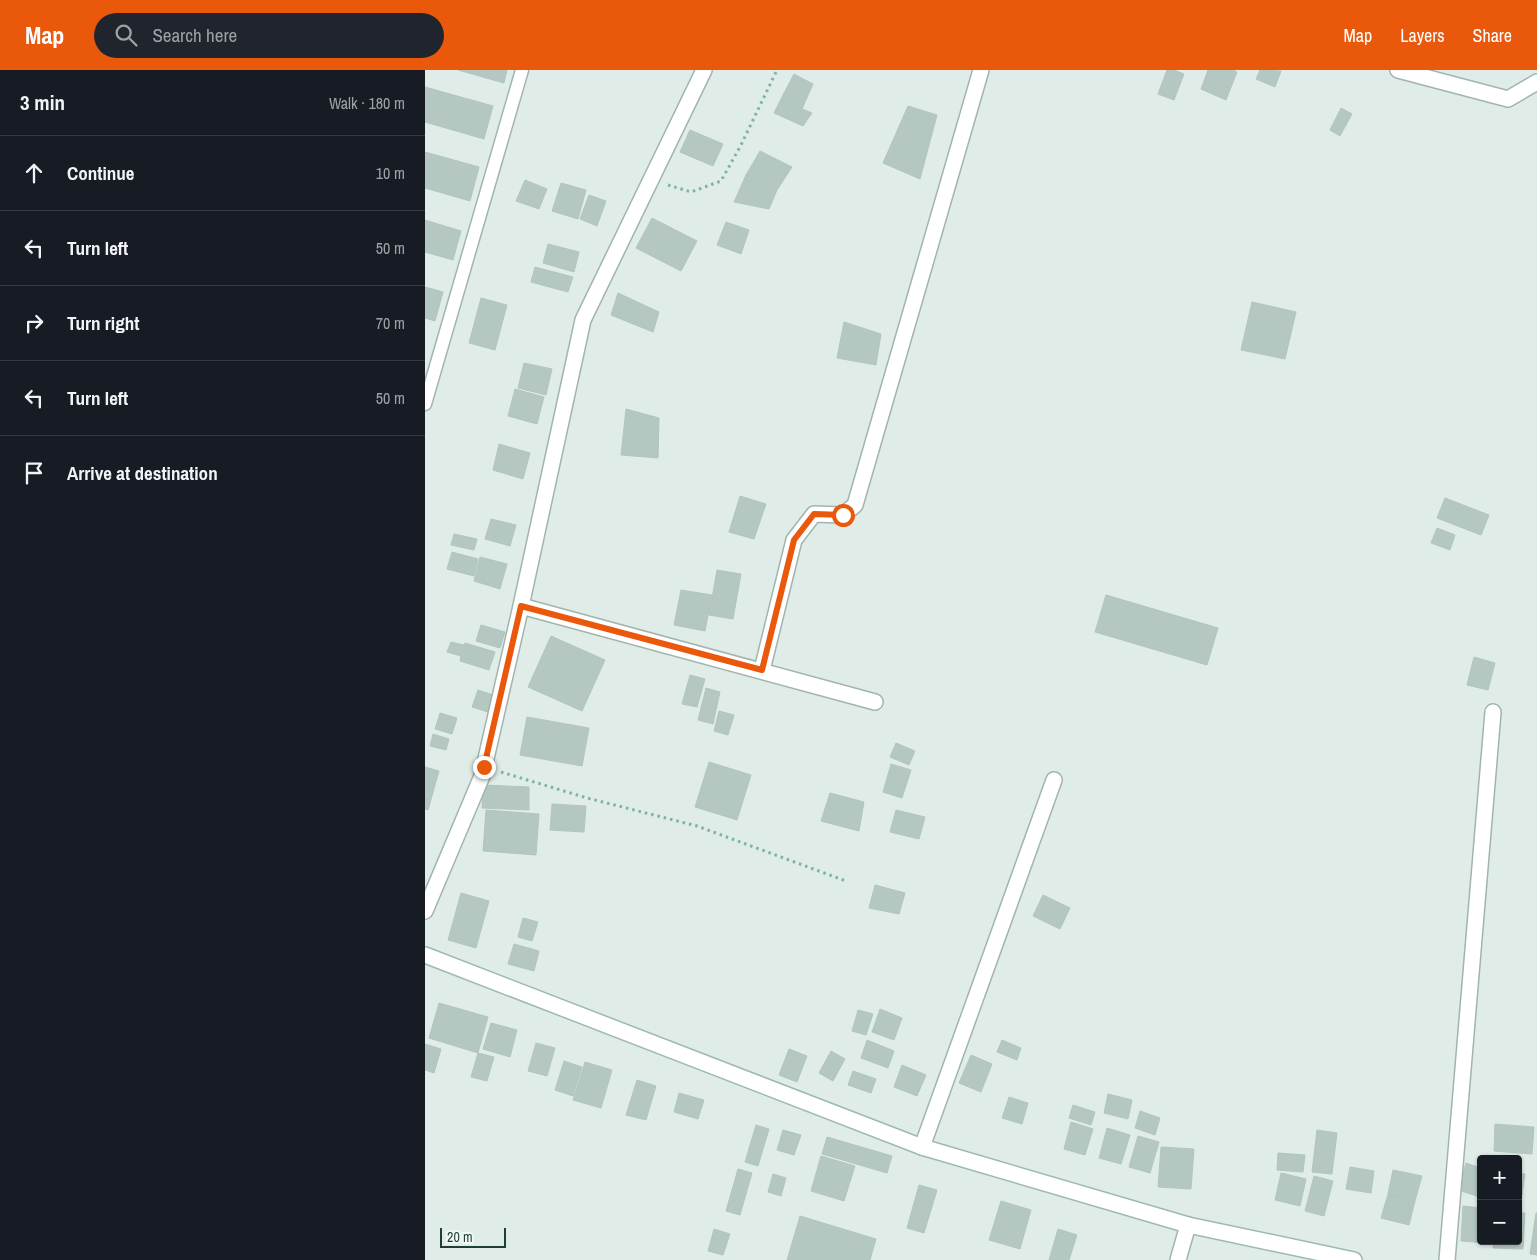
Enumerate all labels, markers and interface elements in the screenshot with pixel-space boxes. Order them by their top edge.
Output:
search box [94,13,444,58]
text: Map [25,19,64,51]
icon: search [112,21,140,49]
text: Search here [152,22,237,48]
text: Map [1344,23,1372,48]
text: Layers [1400,23,1445,48]
text: Share [1473,23,1512,48]
text: 3 min [20,88,65,117]
text: Walk · 180 m [329,92,405,114]
icon: ahead [20,159,48,187]
text: Continue [67,160,135,186]
text: 10 m [376,162,405,184]
icon: left [20,234,48,262]
text: Turn left [67,235,128,261]
text: 50 m [376,237,405,259]
icon: right [20,309,48,337]
text: Turn right [67,310,139,336]
text: 70 m [376,312,405,334]
icon: left [20,384,48,412]
text: Turn left [67,385,128,411]
text: 50 m [376,387,405,409]
icon: arrive [20,459,48,487]
text: Arrive at destination [67,460,218,486]
route start [832,504,855,527]
route end [473,756,496,779]
map controls [1477,1155,1522,1245]
button: + [1477,1155,1522,1200]
button: − [1477,1200,1522,1245]
scale bar [440,1225,506,1248]
text: 20 m [447,1228,473,1246]

